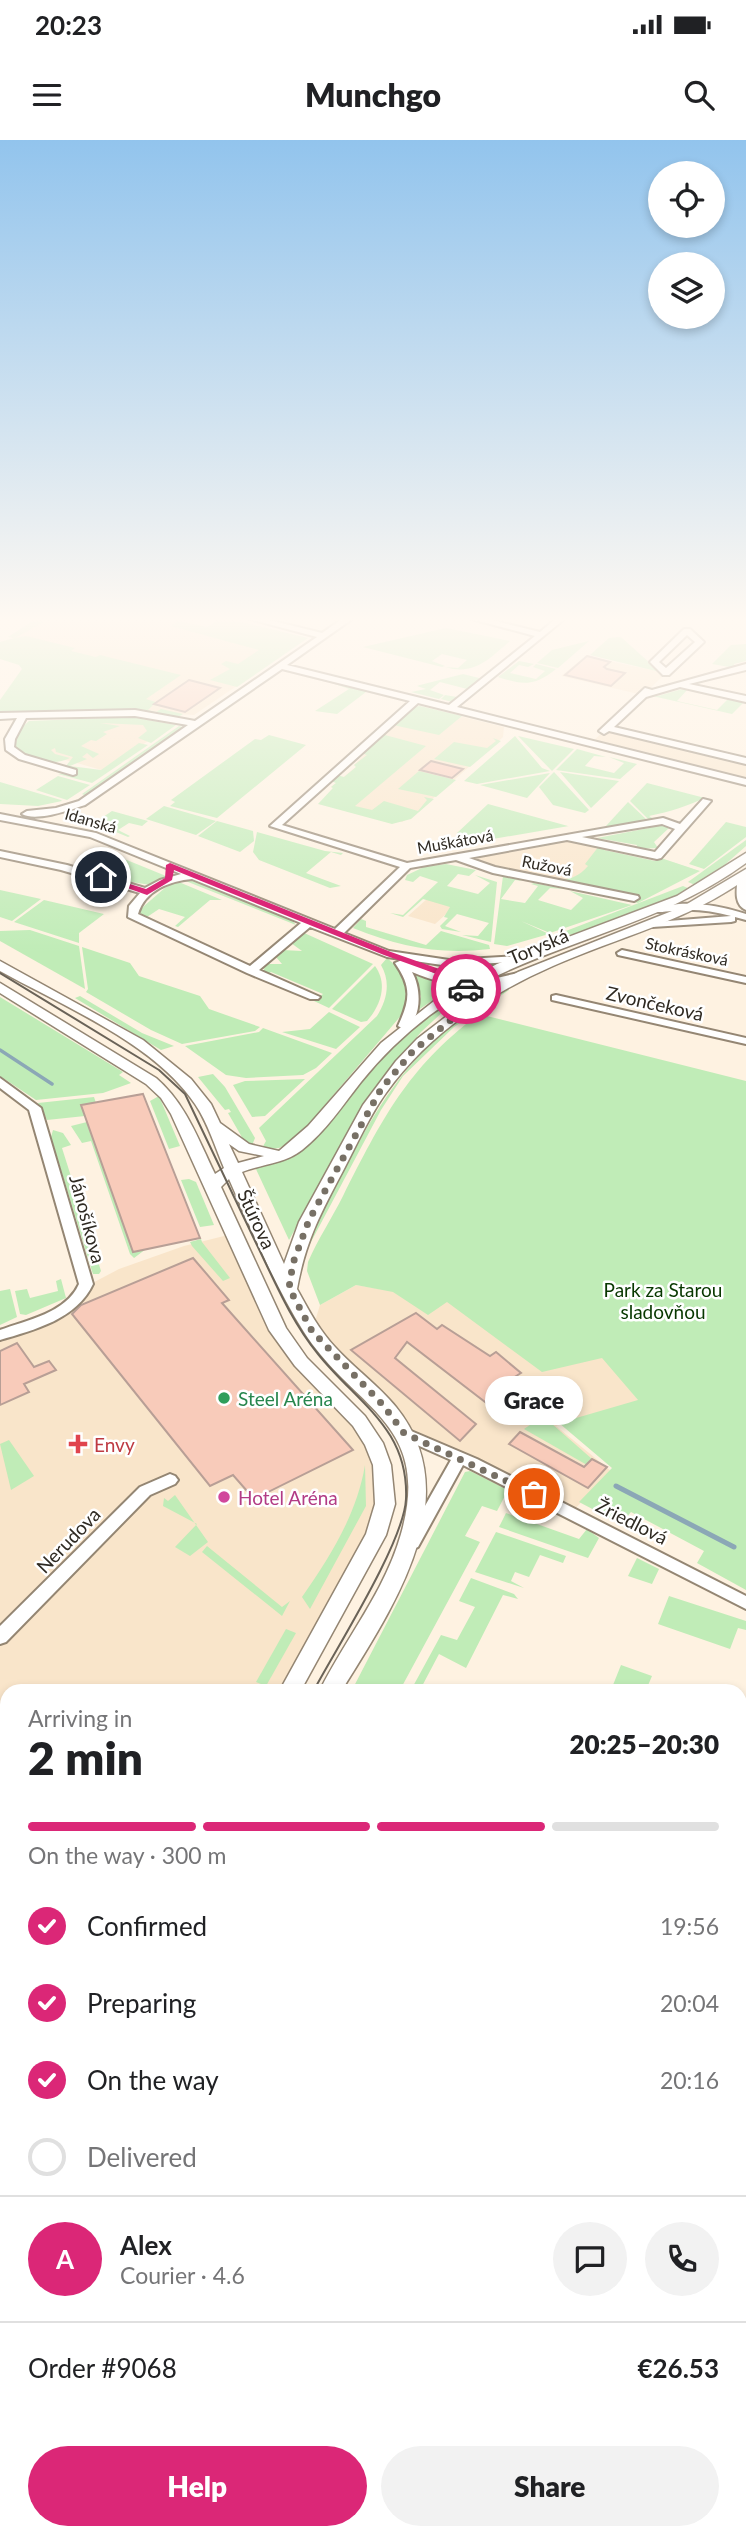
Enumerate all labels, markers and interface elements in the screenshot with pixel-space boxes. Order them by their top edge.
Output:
text: 20:23 [35,9,102,41]
text: Munchgo [305,75,441,114]
icon: menu [28,76,66,114]
icon: search [680,76,718,114]
map controls [648,161,725,329]
button: locate [648,161,725,238]
button: layers [648,252,725,329]
street label: Idanská [63,804,119,836]
street label: Muškátová [415,825,495,857]
pin [71,847,131,907]
street label: Ružová [520,851,574,879]
icon: home [82,858,120,896]
street label: Toryská [504,923,572,969]
street label: Stokrásková [644,933,730,969]
courier [431,954,501,1024]
icon: car [447,970,485,1008]
street label: Zvončeková [604,981,706,1025]
street label: Jánošíkova [65,1172,111,1266]
street label: Štúrova [233,1185,281,1253]
park label: Park za Starou sladovňou [604,1278,722,1323]
callout: Grace [485,1375,583,1424]
text: Grace [504,1386,564,1414]
place label: Steel Aréna [238,1387,333,1410]
marker: Steel Aréna [216,1390,232,1406]
place label: Envy [94,1433,135,1456]
marker: Envy [68,1434,88,1454]
pin [504,1464,564,1524]
icon: bag [515,1475,553,1513]
place label: Hotel Aréna [238,1486,338,1509]
marker: Hotel Aréna [216,1489,232,1505]
street label: Žriedlová [592,1493,672,1549]
street label: Nerudova [31,1503,105,1577]
text: Arriving in [28,1704,132,1732]
text: 20:25–20:30 [569,1728,719,1760]
text: 2 min [28,1730,143,1785]
text: On the way · 300 m [28,1841,227,1869]
icon: check [28,1907,66,1945]
text: Confirmed [87,1910,207,1942]
text: 19:56 [660,1912,719,1940]
icon: check [28,1984,66,2022]
text: Preparing [87,1987,196,2019]
text: 20:04 [660,1989,719,2017]
icon: check [28,2061,66,2099]
text: On the way [87,2064,219,2096]
text: 20:16 [660,2066,719,2094]
text: Delivered [87,2141,197,2173]
button: chat [553,2222,627,2296]
button: phone [645,2222,719,2296]
text: Alex [120,2229,172,2261]
text: A [56,2243,74,2275]
text: Courier · 4.6 [120,2261,245,2289]
text: Order #9068 [28,2352,177,2384]
text: €26.53 [637,2352,719,2384]
button: Help [28,2446,367,2526]
button: Share [381,2446,719,2526]

